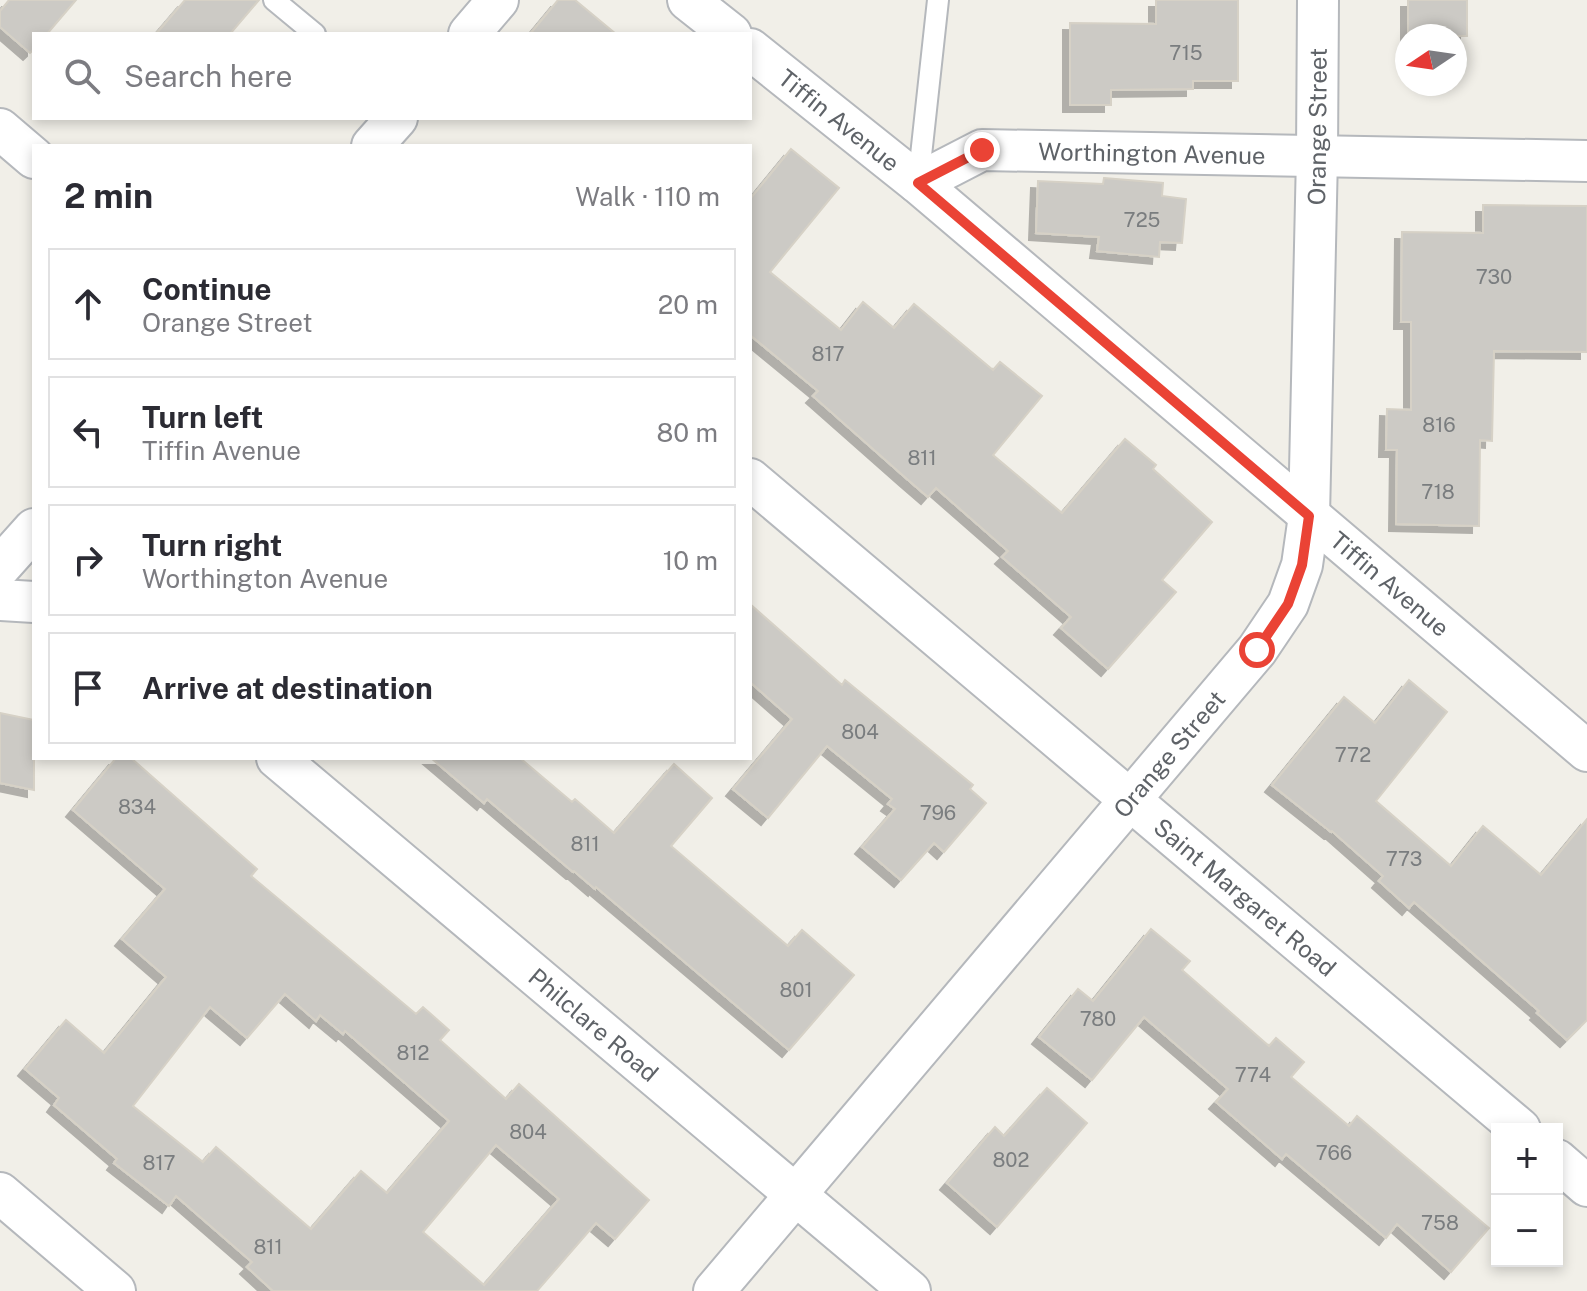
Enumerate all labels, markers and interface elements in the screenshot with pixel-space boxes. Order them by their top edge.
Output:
north arrow [1395,24,1467,96]
search box [32,32,752,120]
house number: 715 [1169,41,1203,65]
street label: Orange Street [1302,48,1332,206]
icon: search [60,54,104,98]
text: Search here [124,58,292,94]
street label: Tiffin Avenue [773,63,905,177]
route end [964,132,1000,168]
street label: Worthington Avenue [1038,137,1266,169]
text: 2 min [64,176,153,216]
text: Walk · 110 m [575,181,720,212]
house number: 725 [1124,208,1160,232]
house number: 730 [1476,265,1512,289]
text: Continue [142,271,272,307]
icon: ahead [66,282,110,326]
text: 20 m [658,289,718,320]
text: Orange Street [142,307,313,338]
house number: 817 [811,342,845,366]
text: Turn left [142,399,263,435]
icon: left [66,410,110,454]
house number: 816 [1422,413,1456,437]
text: 80 m [657,417,718,448]
text: Tiffin Avenue [142,435,301,466]
house number: 811 [907,446,937,470]
house number: 718 [1421,480,1455,504]
street label: Tiffin Avenue [1325,526,1455,642]
text: Turn right [142,527,282,563]
icon: right [66,538,110,582]
text: 10 m [663,545,718,576]
text: Worthington Avenue [142,563,388,594]
route start [1239,632,1275,668]
icon: arrive [66,666,110,710]
text: Arrive at destination [142,670,433,706]
street label: Orange Street [1107,685,1231,823]
house number: 804 [841,720,879,744]
house number: 772 [1335,743,1371,767]
house number: 834 [118,795,156,819]
house number: 796 [920,801,956,825]
street label: Saint Margaret Road [1148,812,1342,982]
house number: 811 [570,832,600,856]
house number: 773 [1386,847,1422,871]
street label: Philclare Road [523,962,664,1087]
house number: 801 [779,978,813,1002]
house number: 780 [1080,1007,1116,1031]
house number: 812 [396,1041,430,1065]
house number: 774 [1235,1063,1271,1087]
house number: 804 [509,1120,547,1144]
map controls [1491,1123,1563,1267]
button: + [1491,1123,1563,1195]
house number: 766 [1316,1141,1352,1165]
house number: 802 [993,1148,1029,1172]
house number: 817 [142,1151,176,1175]
button: − [1491,1195,1563,1267]
house number: 758 [1421,1211,1459,1235]
house number: 811 [253,1235,283,1259]

